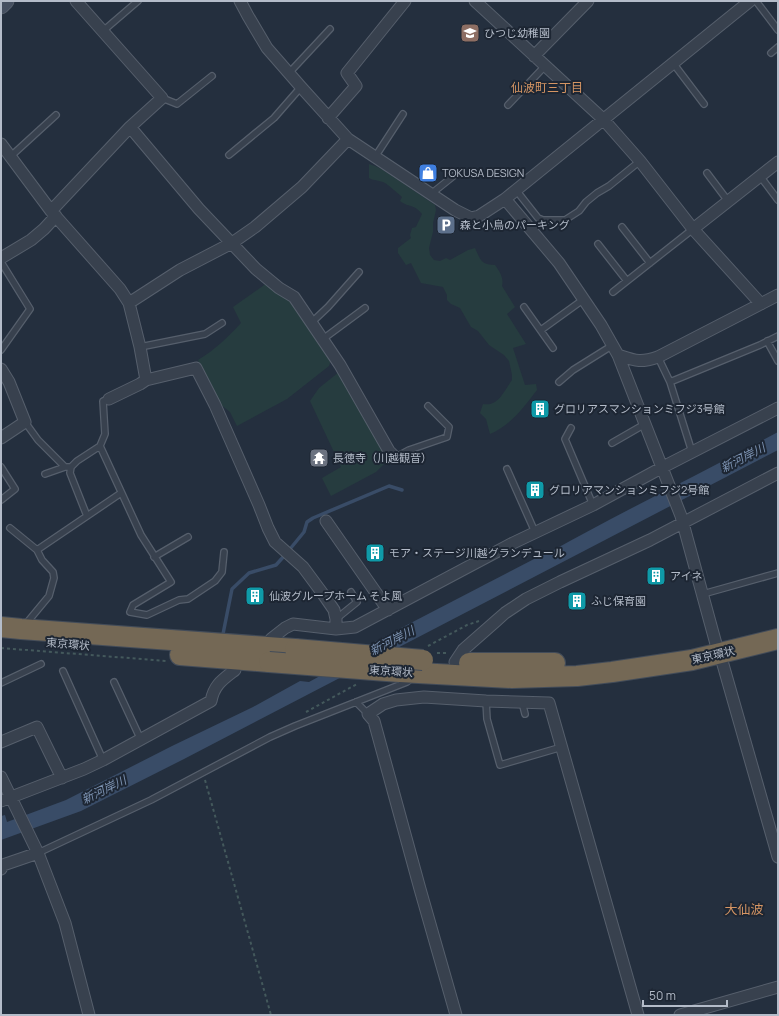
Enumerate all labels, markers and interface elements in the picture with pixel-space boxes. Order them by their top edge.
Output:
school or university icon: ひつじ幼稚園 [459,22,481,44]
place label: ひつじ幼稚園 [484,25,550,40]
district label: 仙波町三丁目 [511,79,583,96]
shop icon: TOKUSA DESIGN [417,162,439,184]
place label: TOKUSA DESIGN [442,165,524,180]
parking icon: 森と小鳥のパーキング [435,214,457,236]
place label: 森と小鳥のパーキング [460,217,570,232]
building icon: グロリアスマンションミフジ3号館 [529,398,551,420]
place label: グロリアスマンションミフジ3号館 [554,401,725,416]
water label: 新河岸川 [718,438,770,476]
temple icon: 長徳寺（川越観音） [308,447,330,469]
place label: 長徳寺（川越観音） [333,450,432,465]
building icon: グロリアマンションミフジ2号館 [524,479,546,501]
place label: グロリアマンションミフジ2号館 [549,482,709,497]
building icon: モア・ステージ川越グランデュール [364,542,386,564]
place label: モア・ステージ川越グランデュール [389,545,565,560]
building icon: アイネ [645,565,667,587]
place label: アイネ [670,568,702,583]
building icon: 仙波グループホーム そよ風 [244,585,266,607]
place label: 仙波グループホーム そよ風 [269,588,402,603]
building icon: ふじ保育園 [566,590,588,612]
place label: ふじ保育園 [591,593,646,608]
water label: 新河岸川 [367,621,419,659]
street label: 東京環状 [45,634,92,653]
street label: 東京環状 [690,642,737,667]
street label: 東京環状 [369,661,415,680]
water label: 新河岸川 [78,771,131,808]
district label: 大仙波 [724,900,764,918]
scale bar [643,982,727,1008]
text: 50 m [649,987,676,1004]

